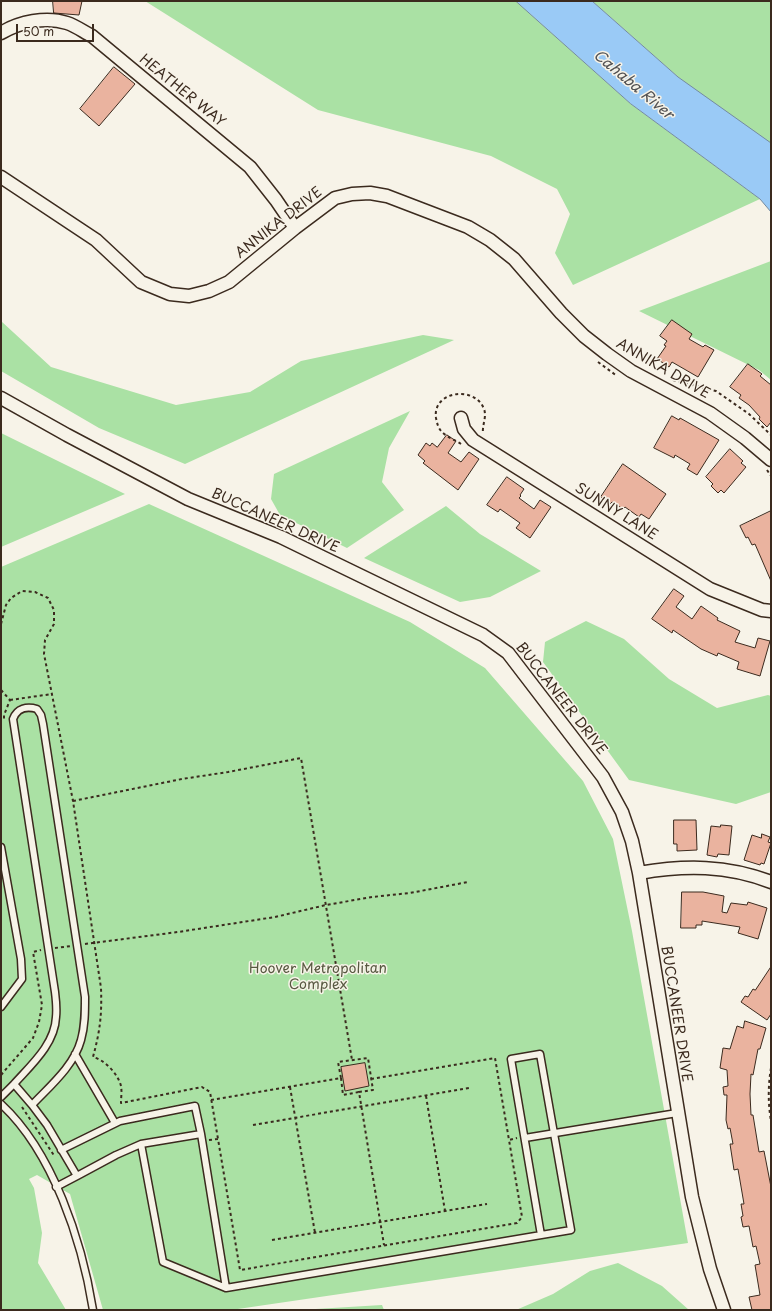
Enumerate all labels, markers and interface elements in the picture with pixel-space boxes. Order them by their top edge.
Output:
scale bar [18,16,96,42]
text: 50 m [23,22,54,40]
water label: Cahaba River [589,46,677,124]
street label: HEATHER WAY [136,51,228,131]
street label: ANNIKA DRIVE [232,184,326,262]
street label: ANNIKA DRIVE [613,335,713,403]
street label: SUNNY LANE [572,480,660,544]
street label: BUCCANEER DRIVE [209,485,341,557]
street label: BUCCANEER DRIVE [512,639,610,759]
street label: BUCCANEER DRIVE [657,945,695,1083]
park label: Hoover Metropolitan Complex [249,961,387,994]

